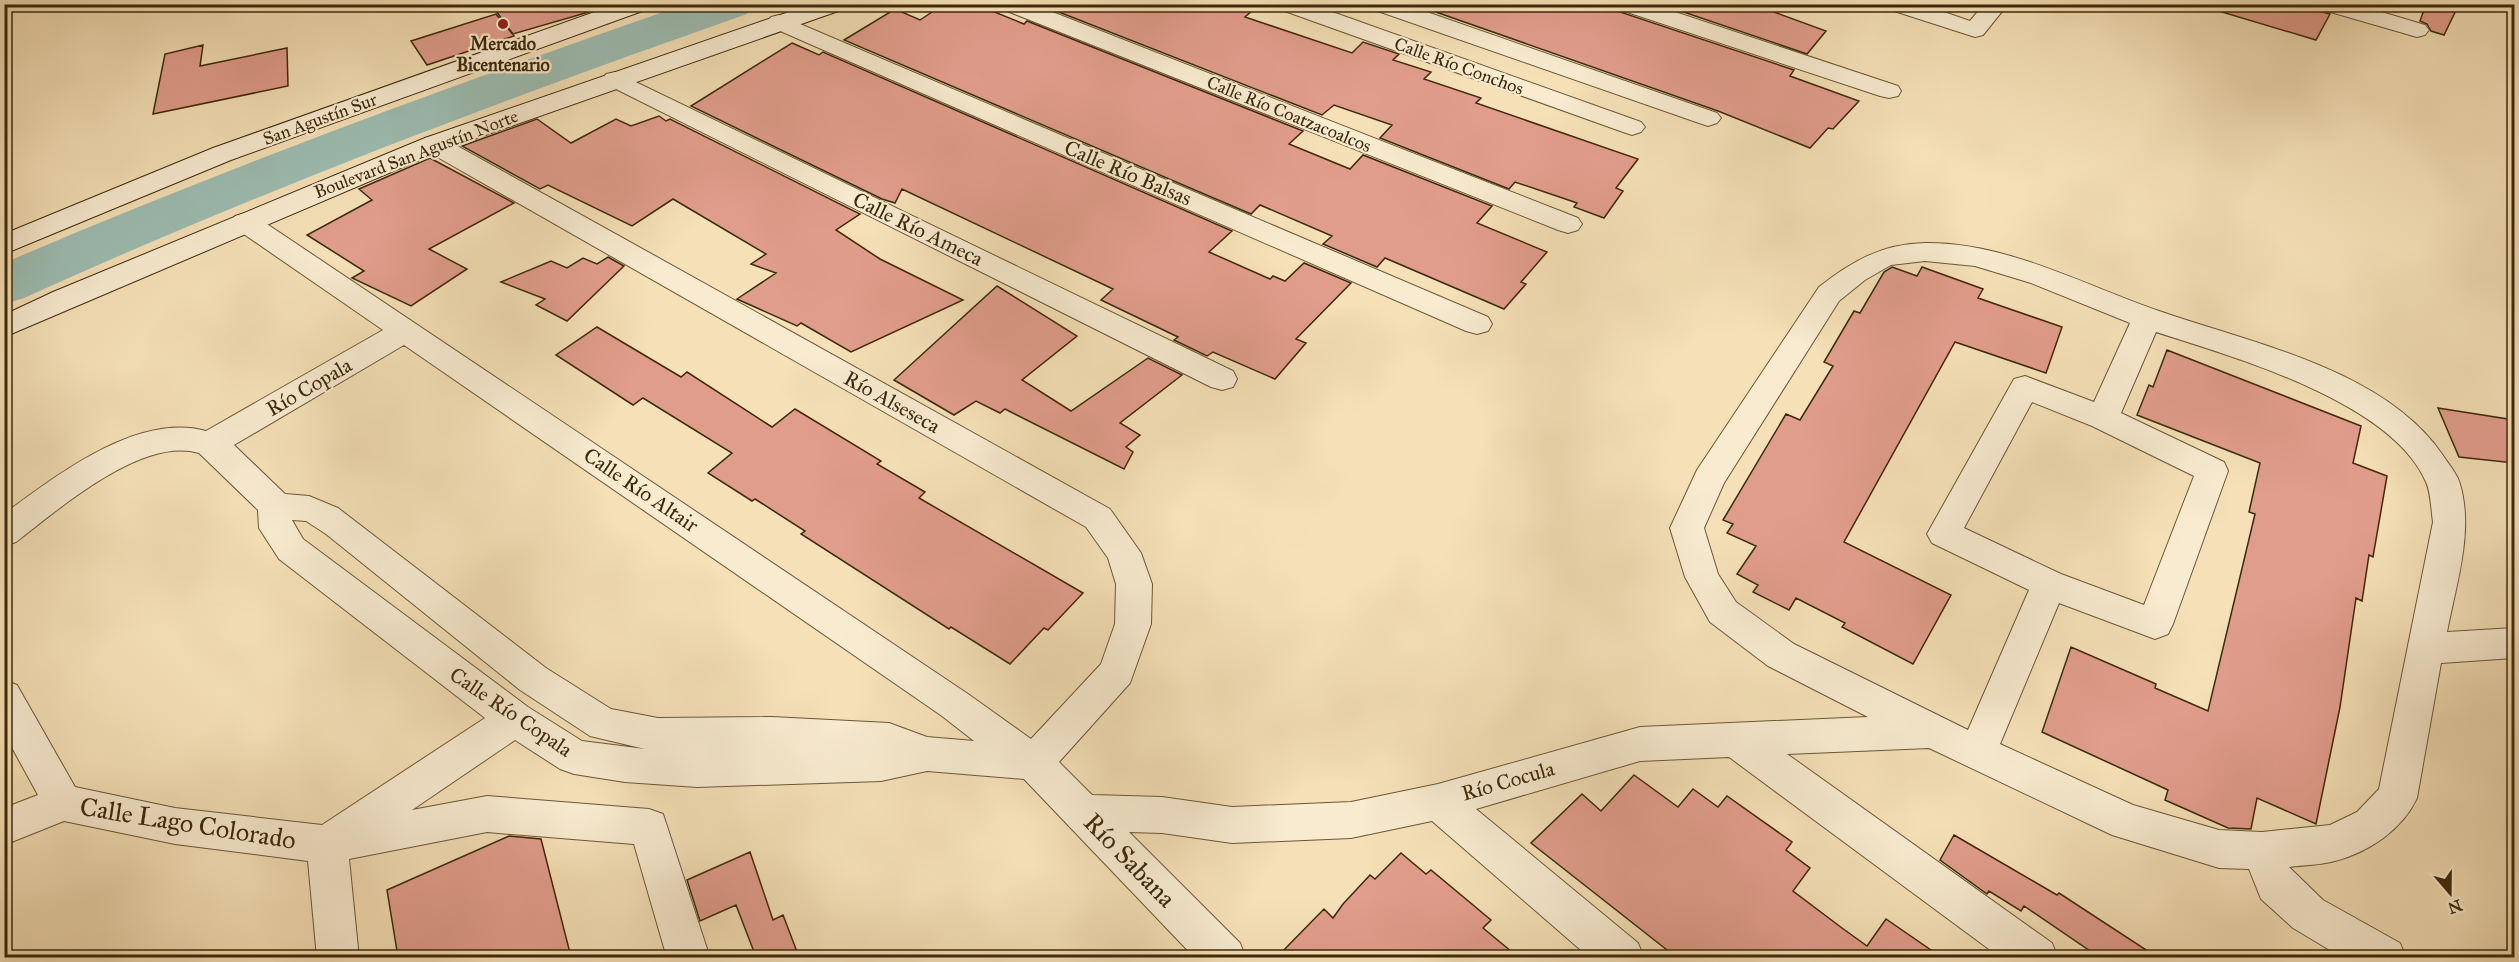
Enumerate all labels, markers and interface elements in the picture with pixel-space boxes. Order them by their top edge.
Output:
marker: Mercado Bicentenario [496,17,510,31]
street label: Calle Río Conchos [1391,32,1527,100]
place label: Mercado Bicentenario [456,33,550,76]
street label: Calle Río Coatzacoalcos [1204,71,1374,157]
street label: San Agustín Sur [260,88,381,151]
street label: Boulevard San Agustín Norte [311,105,521,204]
street label: Calle Río Balsas [1060,134,1196,212]
street label: Calle Río Ameca [849,186,987,272]
street label: Río Copala [261,352,357,422]
street label: Río Alseseca [839,365,945,439]
street label: Calle Río Altair [579,442,704,538]
street label: Calle Río Copala [445,661,577,763]
street label: Río Cocula [1459,755,1558,807]
street label: Calle Lago Colorado [78,790,298,856]
street label: Río Sabana [1077,806,1183,914]
north arrow [2420,863,2480,923]
text: N [2445,895,2465,918]

